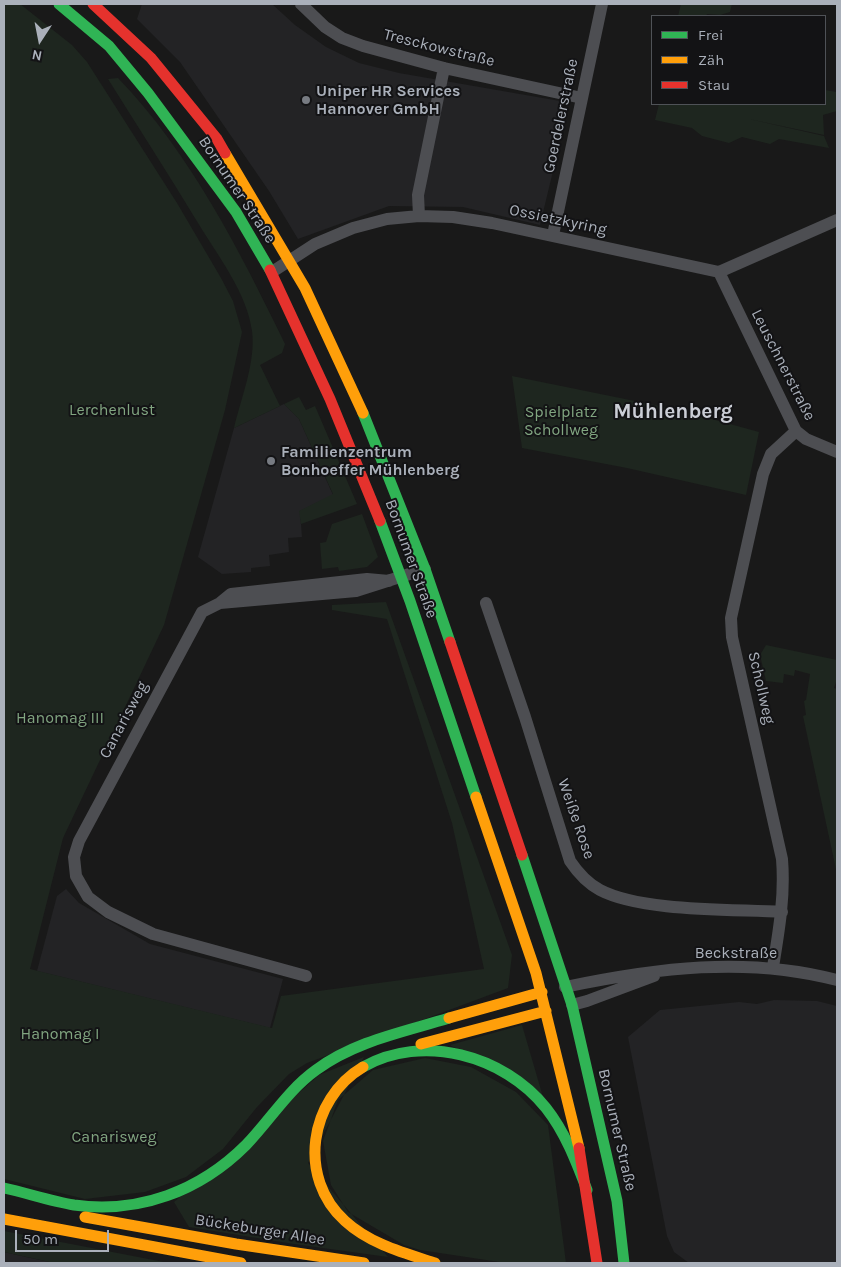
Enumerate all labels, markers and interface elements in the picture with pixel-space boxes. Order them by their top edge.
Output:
north arrow [15,15,65,65]
legend [651,15,826,105]
street label: Tresckowstraße [381,25,497,71]
text: Frei [698,26,723,44]
text: N [30,46,44,65]
text: Zäh [698,51,724,69]
street label: Goerdelerstraße [540,57,582,175]
text: Stau [698,76,730,94]
place label: Uniper HR Services Hannover GmbH [316,81,460,119]
marker: Uniper HR Services Hannover GmbH [300,94,312,106]
street label: Bornumer Straße [194,133,280,247]
street label: Ossietzkyring [507,200,609,240]
street label: Leuschnerstraße [747,306,819,424]
district label: Mühlenberg [613,399,733,425]
park label: Lerchenlust [69,400,155,420]
park label: Spielplatz Schollweg [524,402,598,440]
place label: Familienzentrum Bonhoeffer Mühlenberg [281,442,460,480]
marker: Familienzentrum Bonhoeffer Mühlenberg [265,455,277,467]
street label: Bornumer Straße [381,497,441,621]
street label: Schollweg [743,650,779,726]
street label: Canarisweg [96,678,152,762]
park label: Hanomag III [16,708,104,728]
street label: Weiße Rose [553,776,599,862]
street label: Beckstraße [695,943,777,963]
park label: Hanomag I [21,1024,99,1044]
street label: Bornumer Straße [594,1067,640,1193]
park label: Canarisweg [72,1127,156,1147]
street label: Bückeburger Allee [194,1210,326,1250]
scale bar [18,1220,111,1252]
text: 50 m [23,1230,58,1248]

